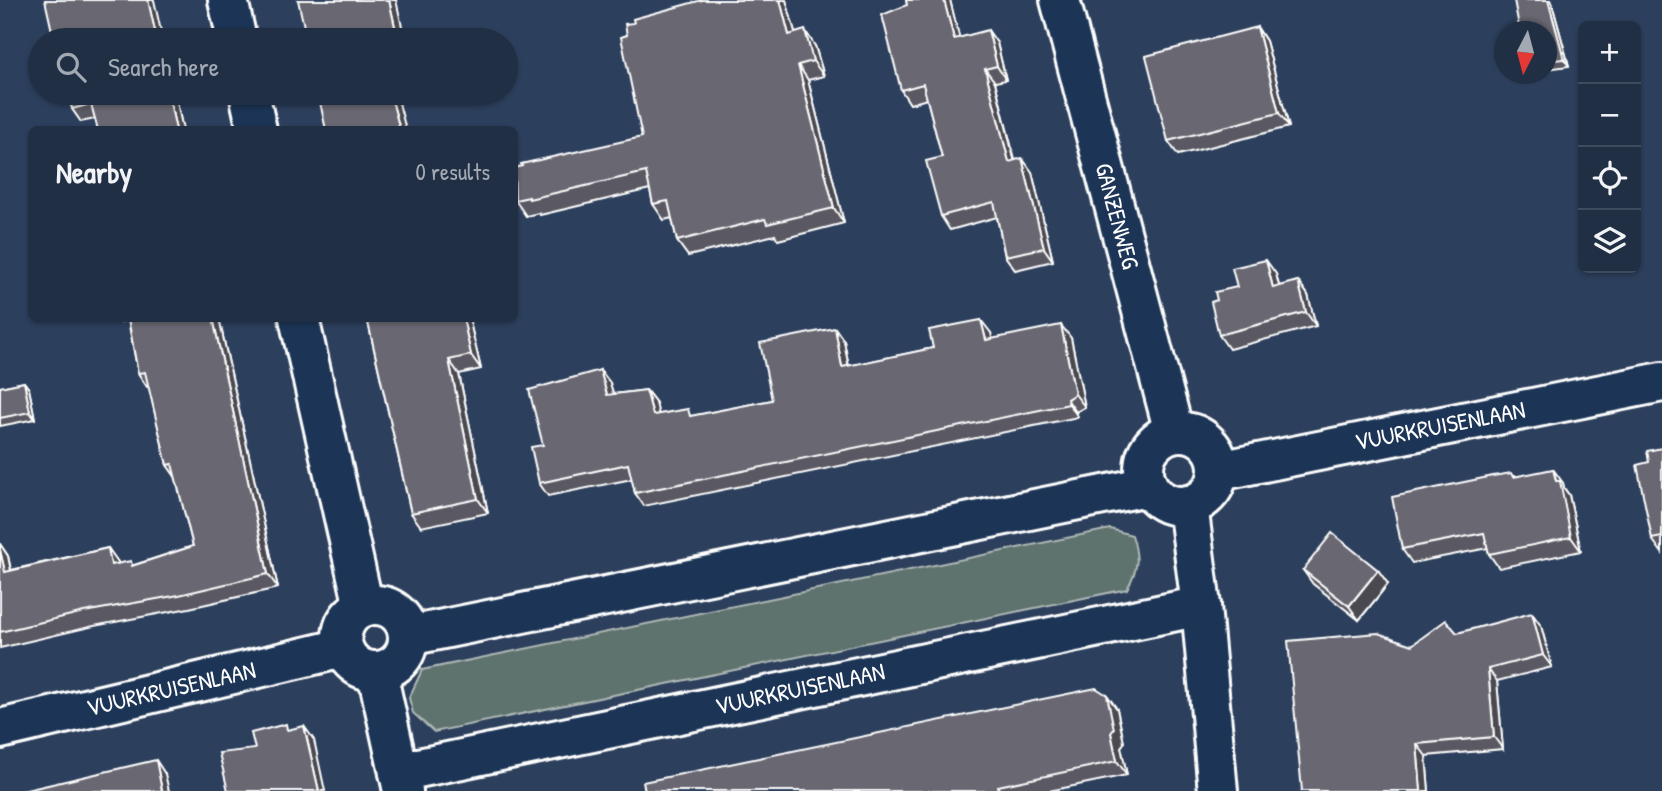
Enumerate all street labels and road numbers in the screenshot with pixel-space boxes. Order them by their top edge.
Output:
street label: GANZENWEG [1088,159,1148,273]
street label: VUURKRUISENLAAN [1352,393,1528,457]
street label: VUURKRUISENLAAN [83,653,258,723]
street label: VUURKRUISENLAAN [712,654,888,722]

